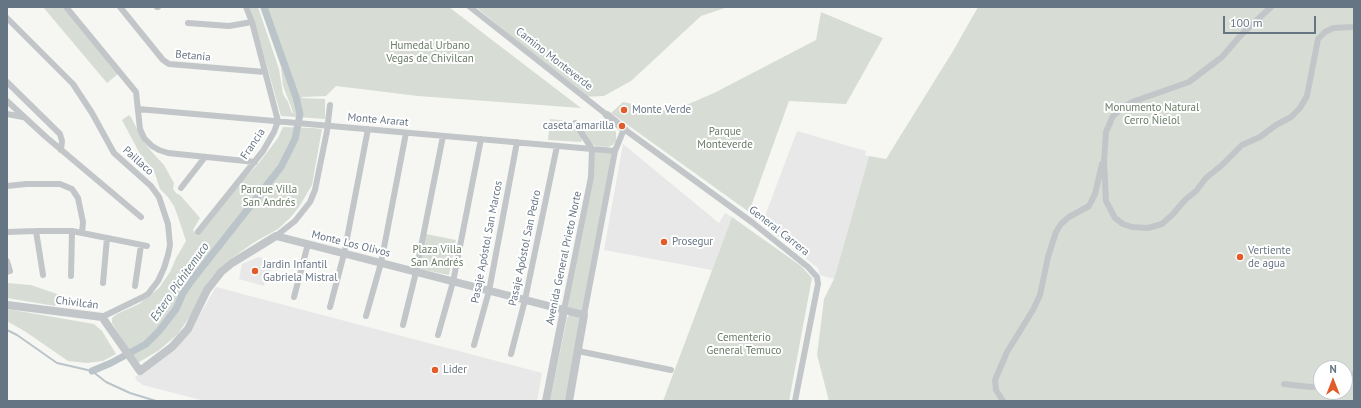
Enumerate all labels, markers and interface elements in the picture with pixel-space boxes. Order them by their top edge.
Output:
scale bar [1225,8,1318,34]
text: 100 m [1230,15,1263,30]
street label: Camino Monteverde [513,25,595,93]
park label: Humedal Urbano Vegas de Chivilcan [386,39,474,65]
street label: Betania [175,48,211,64]
park label: Monumento Natural Cerro Ñielol [1105,101,1199,127]
place label: Monte Verde [632,103,691,117]
marker: Monte Verde [619,105,629,115]
street label: Monte Ararat [347,111,409,129]
place label: caseta amarilla [543,119,614,133]
marker: caseta amarilla [617,121,627,131]
park label: Parque Monteverde [697,125,753,151]
street label: Francia [238,126,268,162]
street label: Paillaco [120,144,156,178]
street label: Pasaje Apóstol San Marcos [469,180,505,304]
park label: Parque Villa San Andrés [241,183,297,209]
street label: Pasaje Apóstol San Pedro [506,189,544,307]
street label: Avenida General Prieto Norte [543,190,585,326]
street label: General Carrera [746,203,812,259]
street label: Monte Los Olivos [310,228,392,260]
place label: Prosegur [672,235,713,249]
marker: Prosegur [659,237,669,247]
water label: Estero Pichitemuco [148,240,212,324]
park label: Plaza Villa San Andrés [411,243,463,269]
place label: Vertiente de agua [1248,244,1291,270]
marker: Vertiente de agua [1235,252,1245,262]
place label: Jardin Infantil Gabriela Mistral [263,258,337,284]
marker: Jardin Infantil Gabriela Mistral [250,266,260,276]
street label: Chivilcán [55,294,99,312]
park label: Cementerio General Temuco [706,331,782,357]
north arrow [1313,360,1353,400]
text: N [1329,362,1337,376]
place label: Lider [443,363,467,377]
marker: Lider [430,365,440,375]

